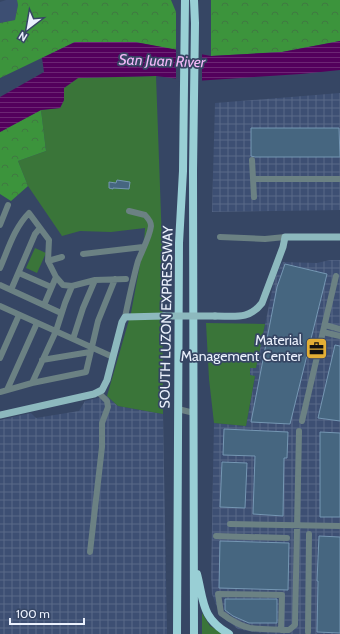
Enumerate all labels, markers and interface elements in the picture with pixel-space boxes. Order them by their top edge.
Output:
north arrow [8,8,48,48]
text: N [16,29,30,45]
water label: San Juan River [118,50,207,72]
street label: SOUTH LUZON EXPRESSWAY [155,224,177,408]
place label: Material Management Center [181,331,303,365]
office icon: Material Management Center [304,335,330,361]
scale bar [10,600,84,626]
text: 100 m [16,606,50,621]

